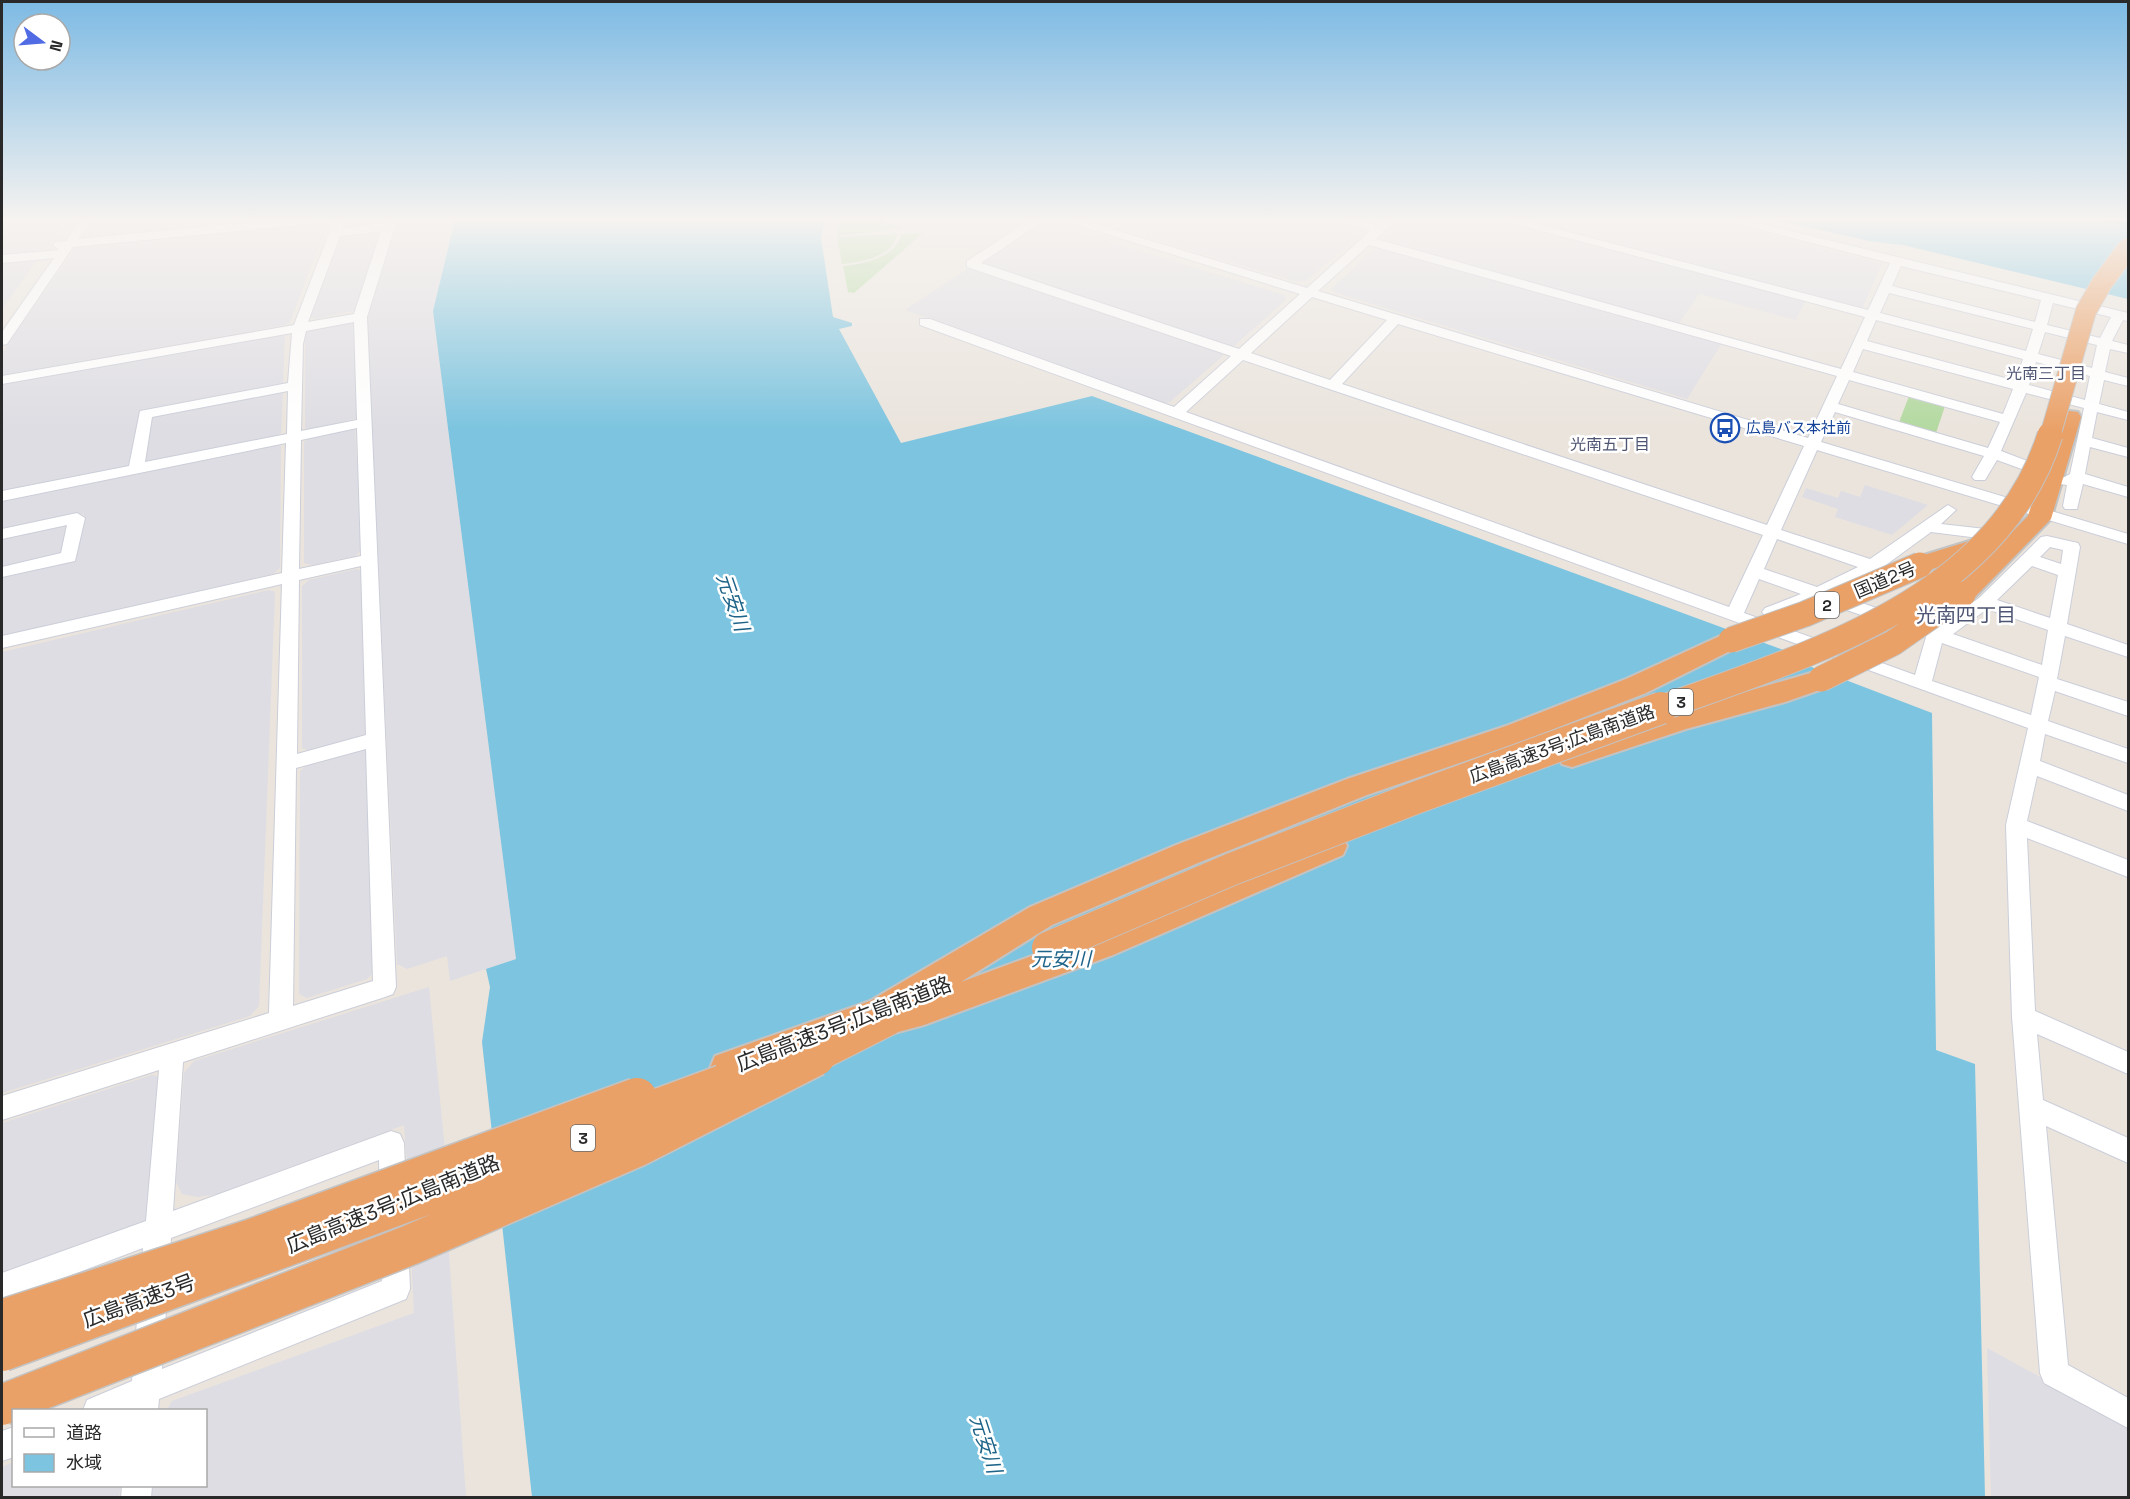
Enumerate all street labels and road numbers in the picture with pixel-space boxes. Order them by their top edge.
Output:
street label: 国道2号 [1850,556,1919,603]
road number: 2 [1815,592,1839,618]
road number: 3 [1669,689,1693,715]
street label: 広島高速3号;広島南道路 [1466,699,1658,788]
street label: 広島高速3号;広島南道路 [733,970,955,1077]
road number: 3 [571,1125,595,1151]
street label: 広島高速3号;広島南道路 [282,1148,504,1259]
street label: 広島高速3号 [79,1268,199,1333]

